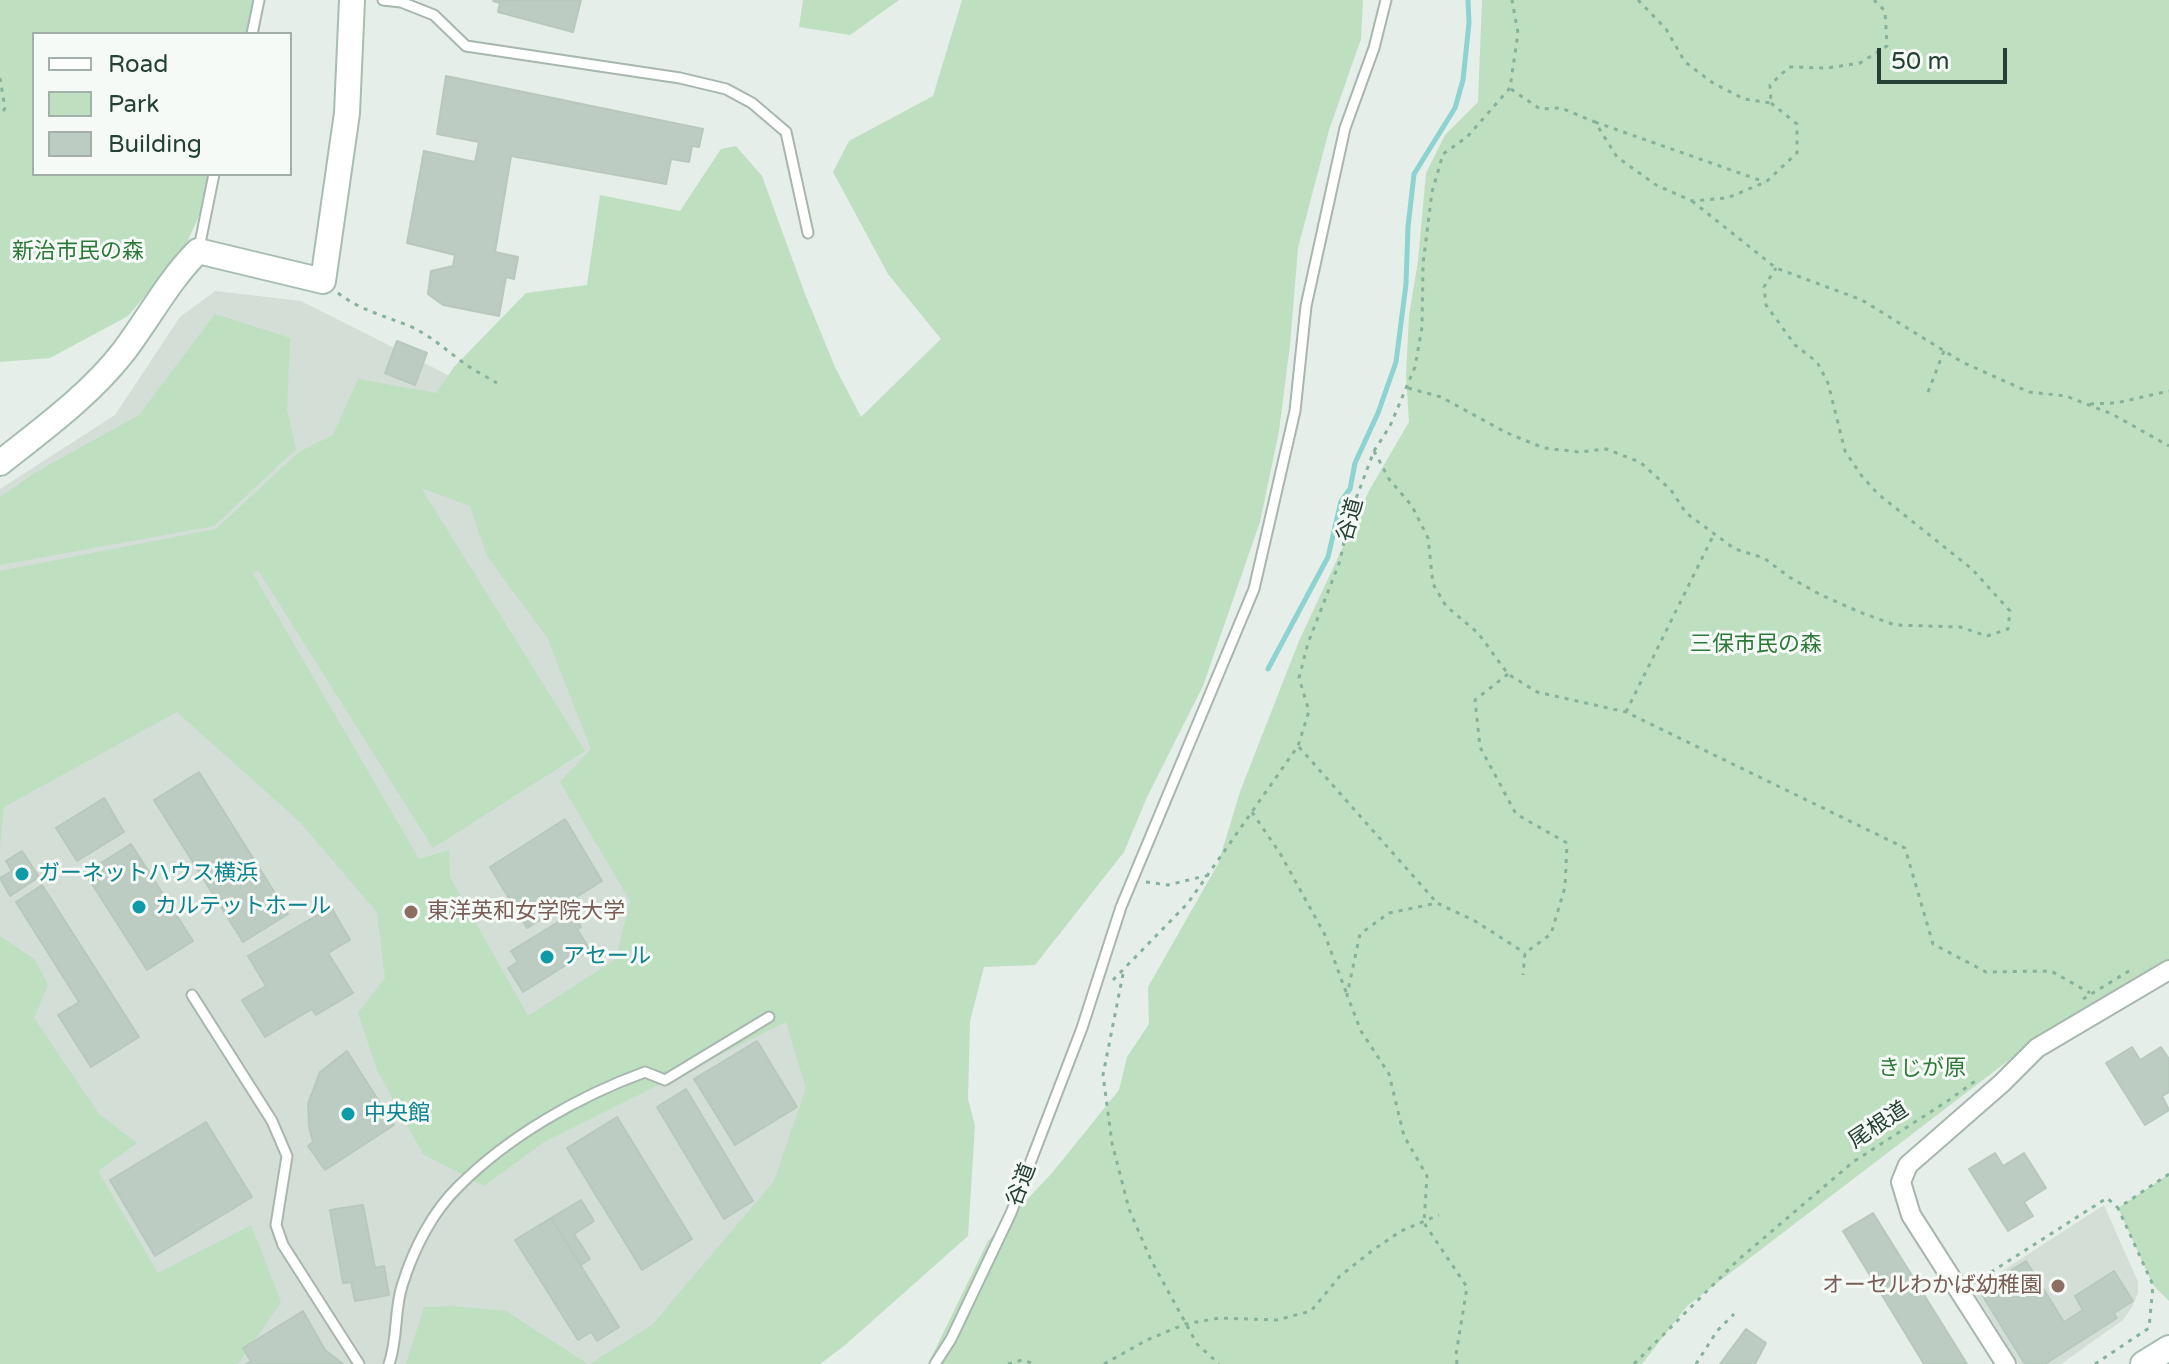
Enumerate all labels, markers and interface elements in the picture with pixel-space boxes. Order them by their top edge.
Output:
legend [32,32,292,176]
scale bar [1881,32,2011,82]
text: 50 m [1891,47,1949,76]
text: Road [108,50,168,79]
text: Park [108,90,159,119]
text: Building [108,130,202,159]
park label: 新治市民の森 [12,239,144,265]
street label: 谷道 [1332,495,1370,545]
park label: 三保市民の森 [1690,632,1822,658]
place label: ガーネットハウス横浜 [38,861,258,887]
marker: ガーネットハウス横浜 [13,865,31,883]
place label: カルテットホール [155,894,331,920]
marker: カルテットホール [130,898,148,916]
place label: 東洋英和女学院大学 [427,899,625,925]
marker: 東洋英和女学院大学 [402,903,420,921]
place label: アセール [563,944,651,970]
marker: アセール [538,948,556,966]
park label: きじが原 [1878,1056,1966,1082]
street label: 尾根道 [1844,1097,1914,1155]
place label: 中央館 [364,1101,430,1127]
marker: 中央館 [339,1105,357,1123]
street label: 谷道 [1002,1160,1042,1210]
place label: オーセルわかば幼稚園 [1822,1273,2042,1299]
marker: オーセルわかば幼稚園 [2049,1277,2067,1295]

